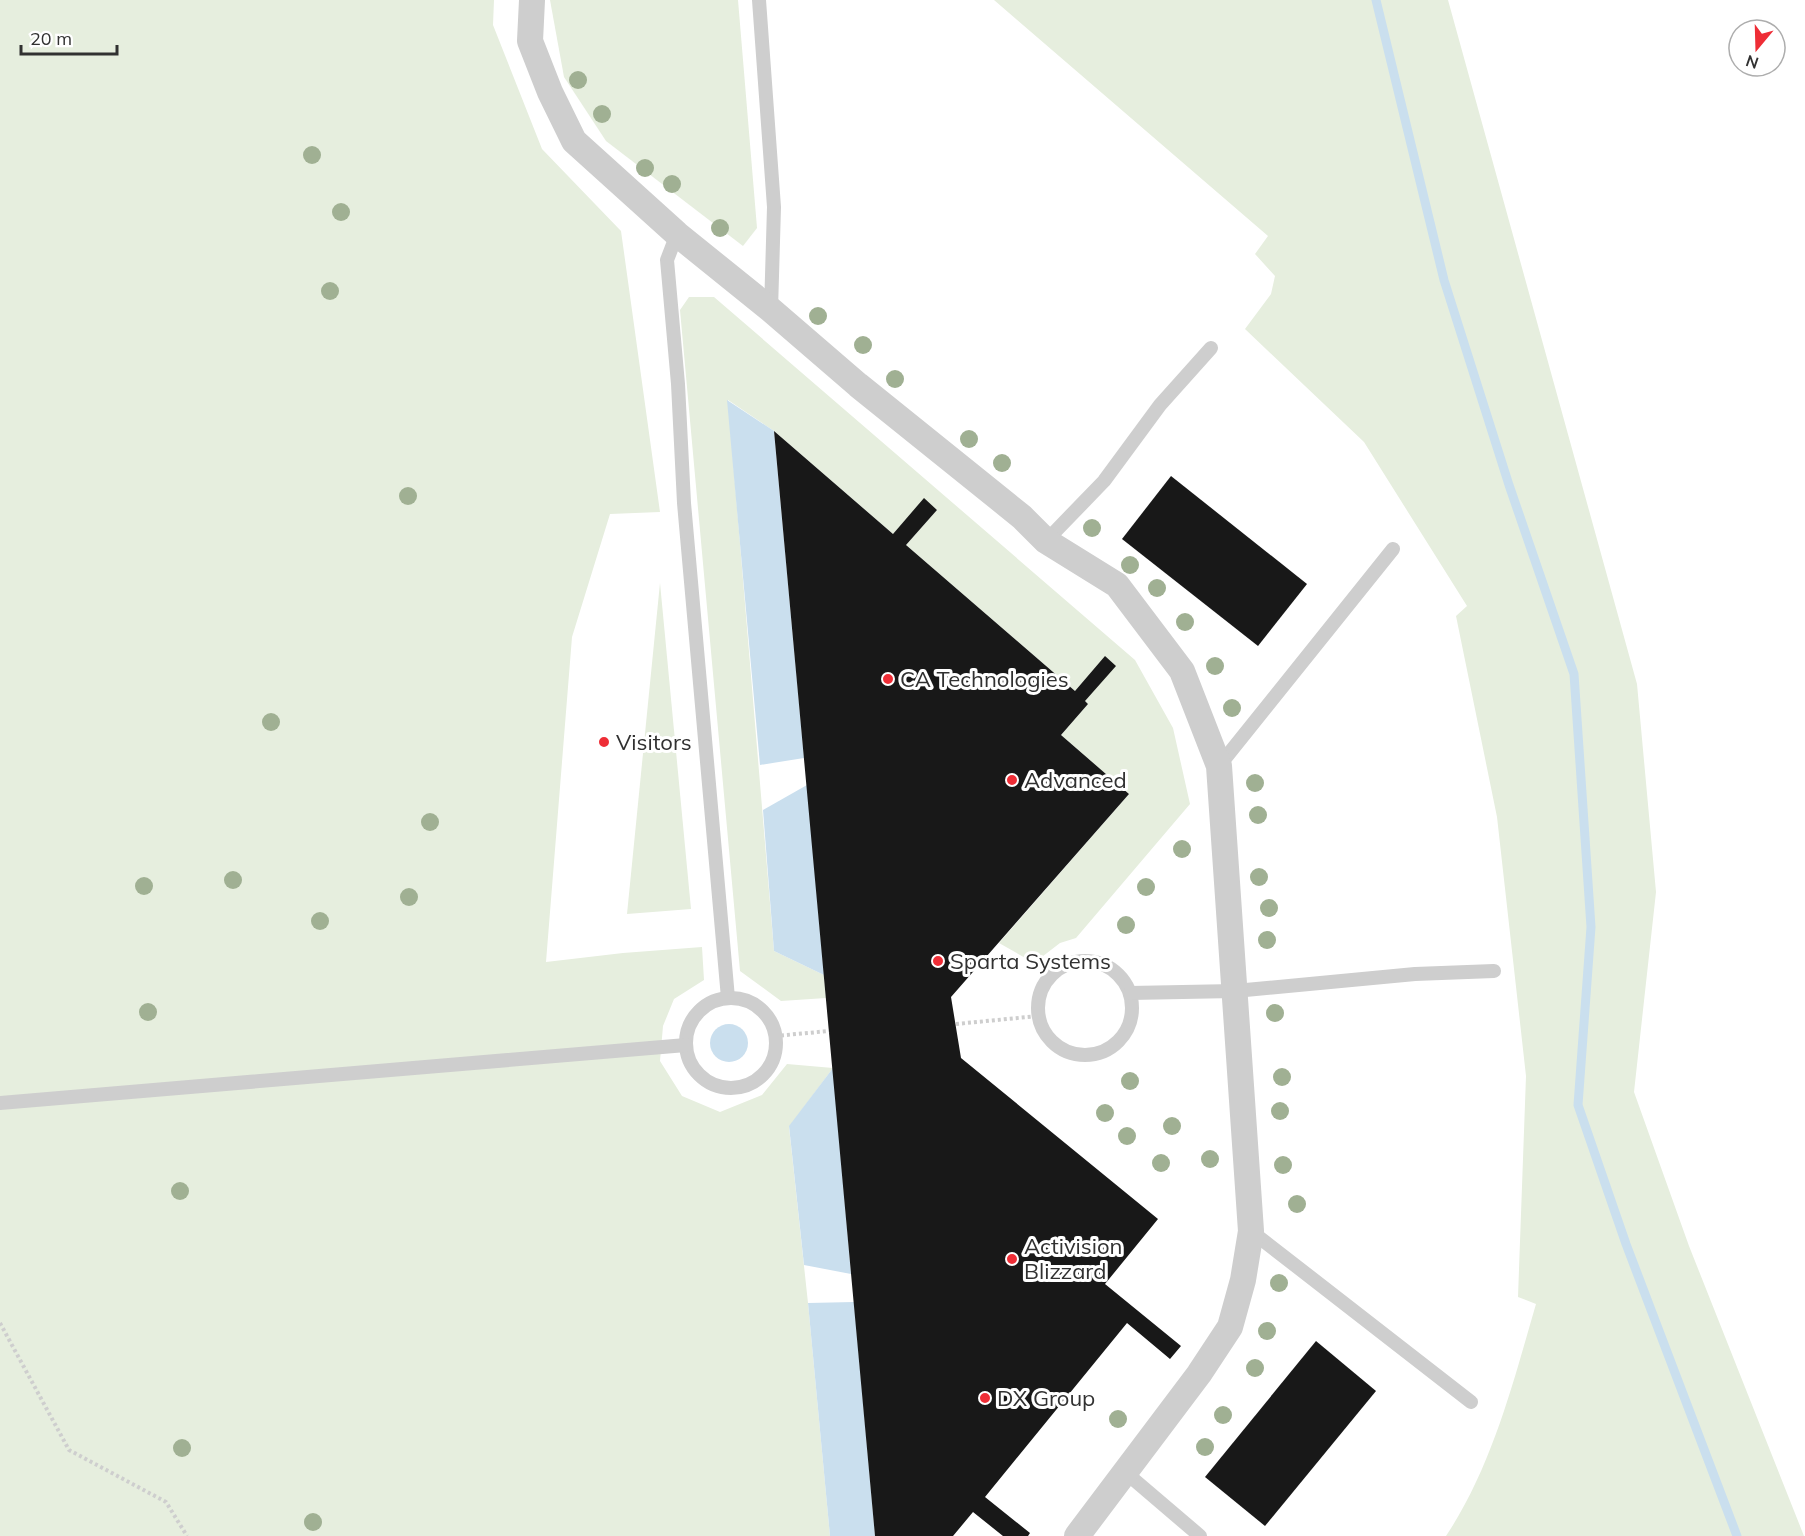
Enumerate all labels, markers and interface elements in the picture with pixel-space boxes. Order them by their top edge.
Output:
scale bar [21,18,117,56]
north arrow [1727,18,1787,78]
text: 20 m [30,27,72,50]
text: N [1743,51,1761,74]
place label: CA Technologies [900,665,1069,693]
marker: CA Technologies [881,672,895,686]
place label: Visitors [616,728,692,756]
marker: Visitors [597,735,611,749]
place label: Advanced [1024,766,1127,794]
marker: Advanced [1005,773,1019,787]
place label: Sparta Systems [950,947,1111,975]
marker: Sparta Systems [931,954,945,968]
place label: Activision Blizzard [1024,1232,1122,1285]
marker: Activision Blizzard [1005,1252,1019,1266]
place label: DX Group [997,1384,1095,1412]
marker: DX Group [978,1391,992,1405]

